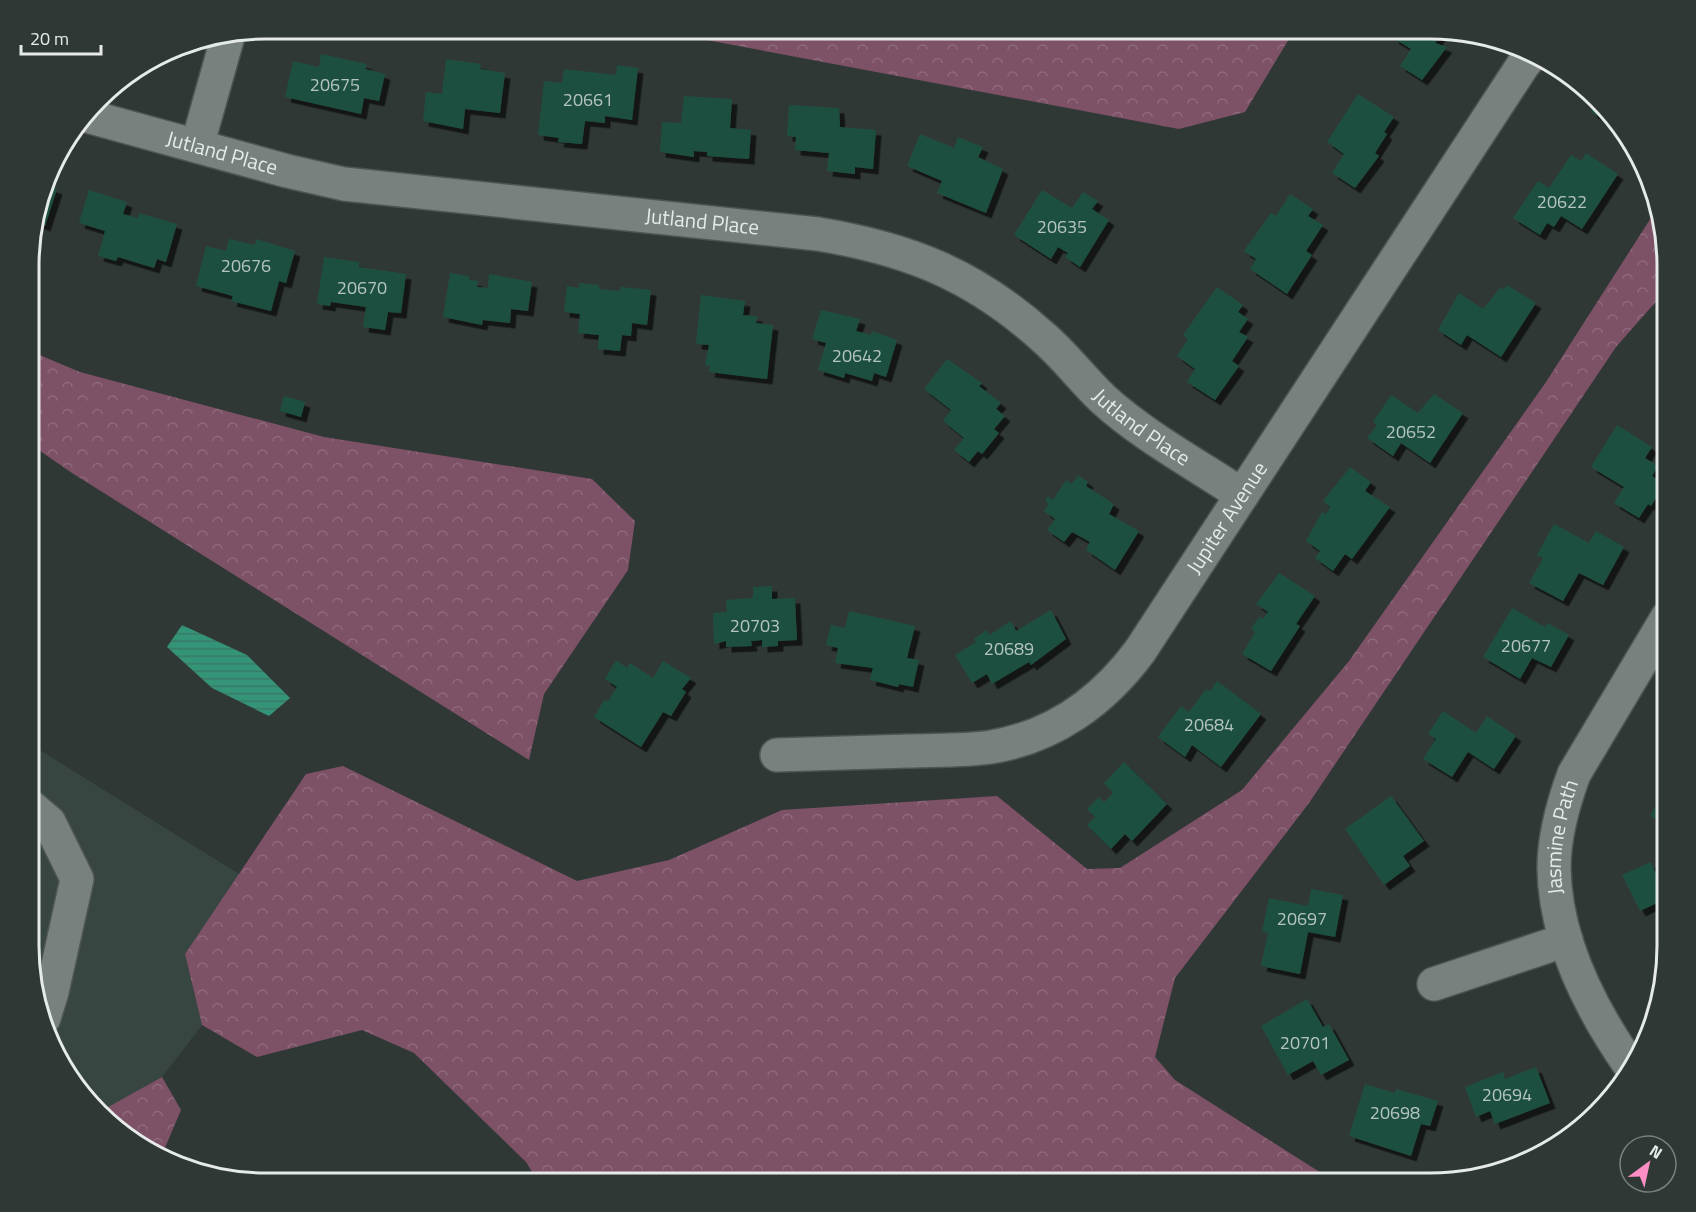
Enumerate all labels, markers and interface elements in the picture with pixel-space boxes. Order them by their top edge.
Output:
scale bar [21,18,100,56]
text: 20 m [30,25,69,52]
house number: 20675 [310,71,360,98]
house number: 20661 [563,86,613,113]
street label: Jutland Place [163,122,282,183]
house number: 20622 [1537,188,1587,215]
street label: Jutland Place [644,199,761,243]
house number: 20635 [1037,213,1087,240]
house number: 20676 [221,252,271,279]
house number: 20670 [337,274,387,301]
house number: 20642 [832,342,882,369]
street label: Jutland Place [1086,380,1197,473]
house number: 20652 [1386,418,1436,445]
street label: Jupiter Avenue [1178,455,1275,580]
house number: 20703 [730,612,780,639]
house number: 20677 [1501,632,1551,659]
house number: 20689 [984,635,1034,662]
house number: 20684 [1184,711,1234,738]
street label: Jasmine Path [1537,775,1586,897]
house number: 20697 [1277,905,1327,932]
house number: 20701 [1280,1029,1330,1056]
house number: 20694 [1482,1081,1532,1108]
house number: 20698 [1370,1099,1420,1126]
north arrow [1618,1134,1678,1194]
text: N [1645,1138,1667,1165]

